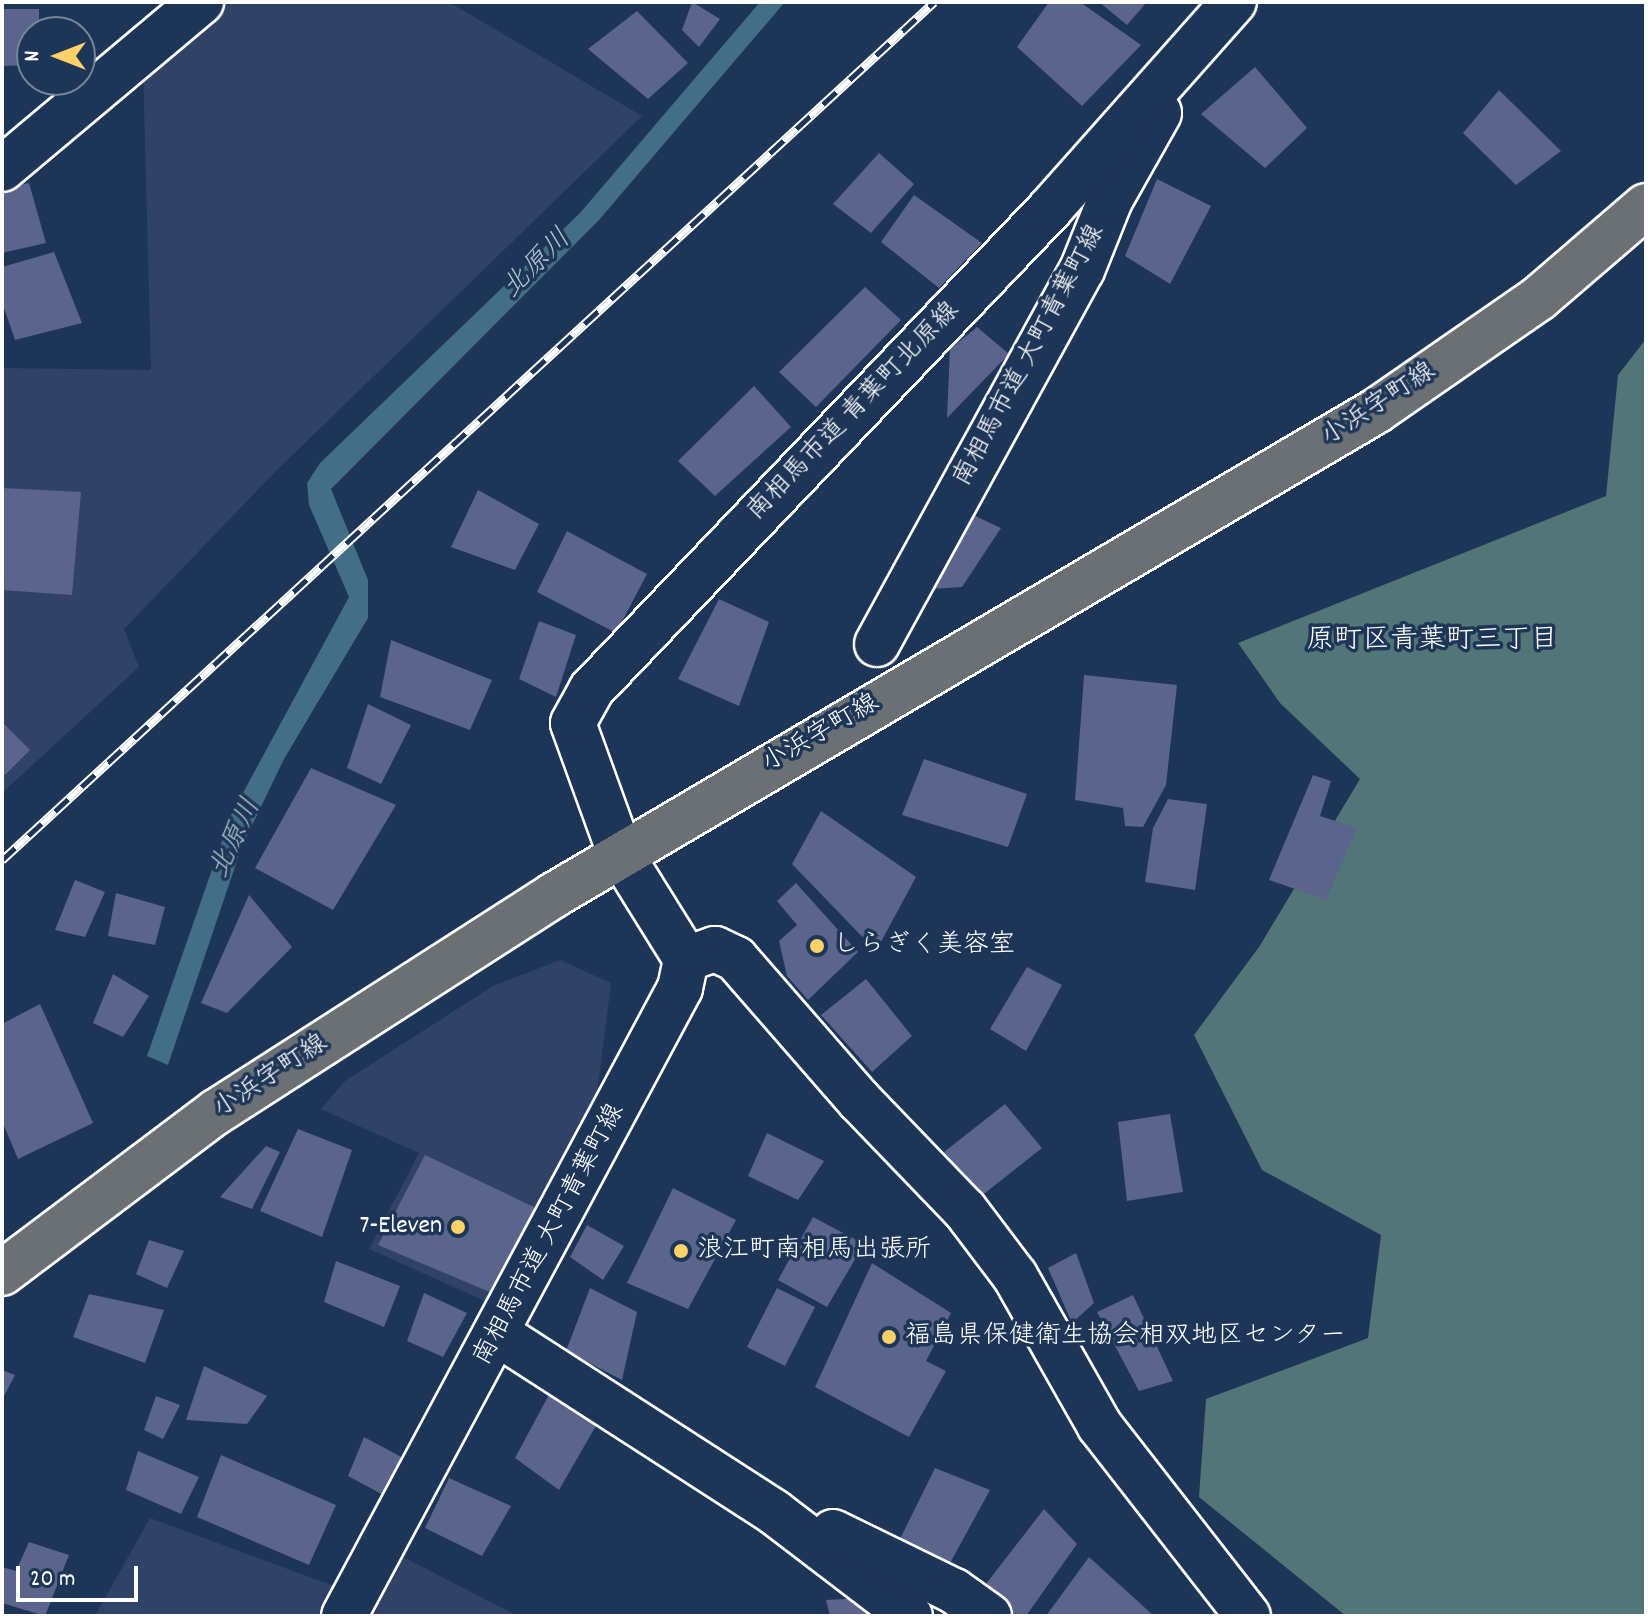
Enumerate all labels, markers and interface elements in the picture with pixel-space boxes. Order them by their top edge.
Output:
north arrow [16,16,96,96]
text: N [18,51,49,61]
street label: 南相馬市道 大町青葉町線 [948,220,1112,492]
water label: 北原川 [496,223,580,307]
street label: 南相馬市道 青葉町北原線 [741,296,967,528]
street label: 小浜字町線 [1316,357,1442,453]
district label: 原町区青葉町三丁目 [1306,625,1558,659]
street label: 小浜字町線 [757,688,885,780]
water label: 北原川 [204,794,270,884]
place label: しらぎく美容室 [833,930,1015,962]
marker: しらぎく美容室 [808,937,826,955]
street label: 小浜字町線 [208,1029,334,1125]
street label: 南相馬市道 大町青葉町線 [468,1099,632,1371]
place label: 7-Eleven [359,1211,442,1243]
marker: 7-Eleven [449,1218,467,1236]
place label: 浪江町南相馬出張所 [697,1235,931,1267]
marker: 浪江町南相馬出張所 [672,1242,690,1260]
place label: 福島県保健衛生協会相双地区センター [905,1321,1347,1353]
marker: 福島県保健衛生協会相双地区センター [880,1328,898,1346]
scale bar [20,1550,142,1600]
text: 20 m [30,1563,76,1597]

